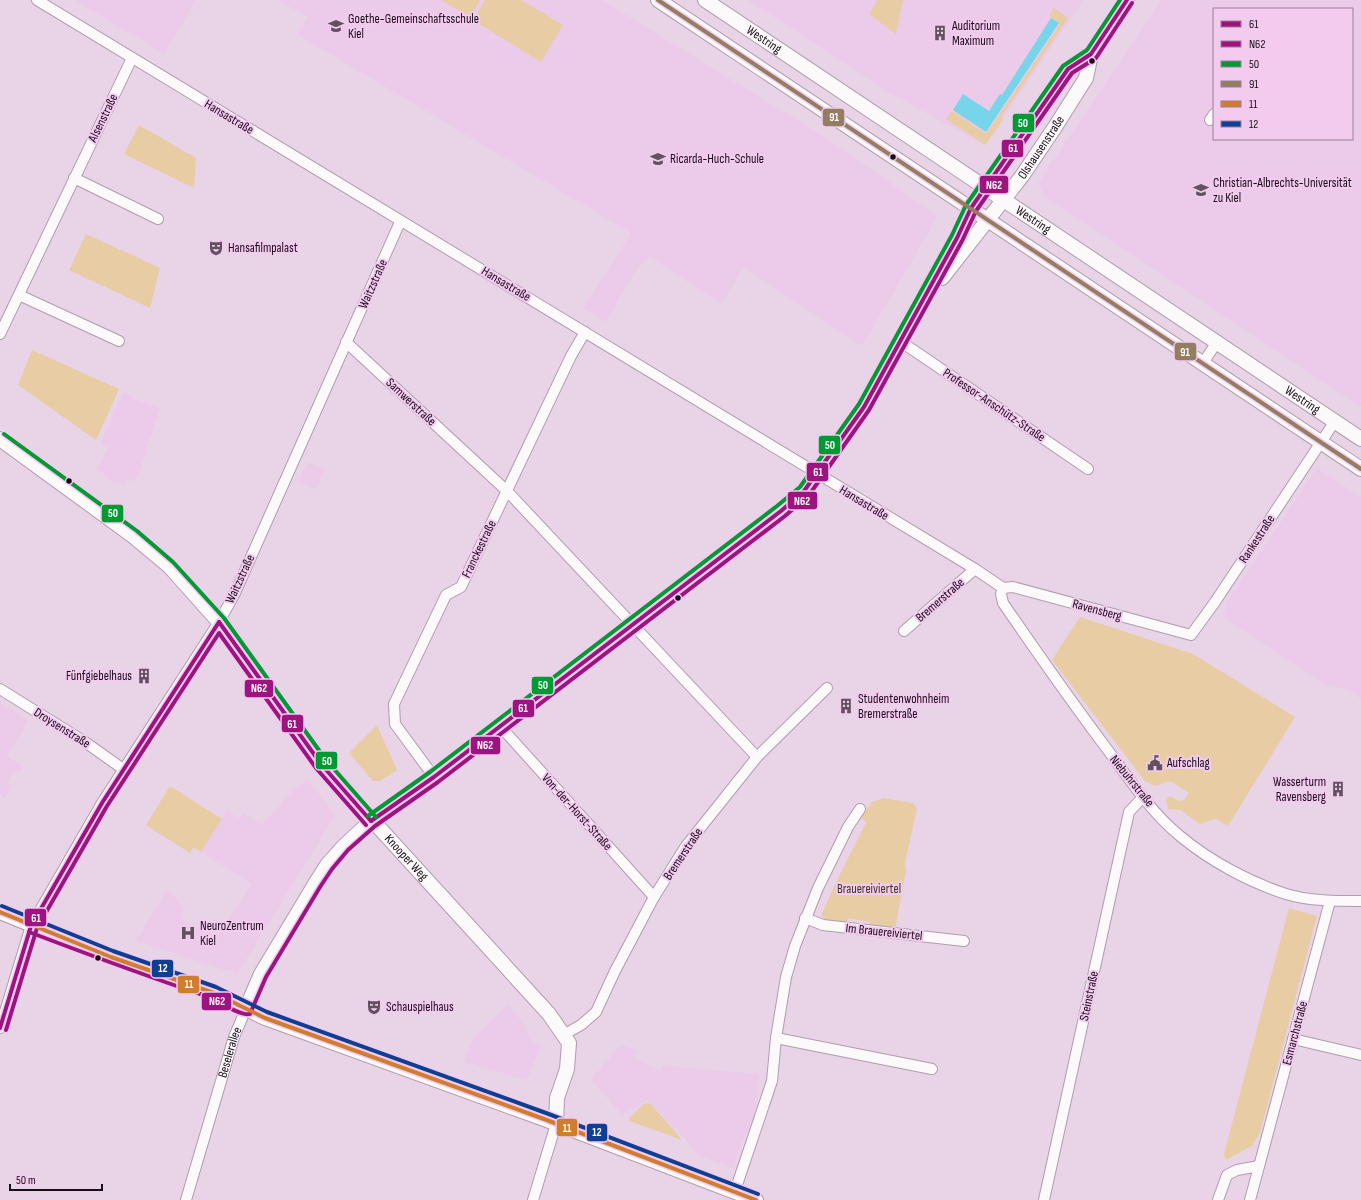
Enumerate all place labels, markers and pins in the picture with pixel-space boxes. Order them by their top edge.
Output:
place label: Goethe-Gemeinschaftsschule Kiel [348,11,479,42]
school or university icon: Goethe-Gemeinschaftsschule Kiel [327,17,345,35]
place label: Auditorium Maximum [951,18,1000,49]
building icon: Auditorium Maximum [931,24,949,42]
unlabelled marker [1087,56,1097,66]
school or university icon: Ricarda-Huch-Schule [649,150,667,168]
place label: Ricarda-Huch-Schule [670,151,764,167]
unlabelled marker [888,152,898,162]
place label: Christian-Albrechts-Universität zu Kiel [1213,175,1352,206]
school or university icon: Christian-Albrechts-Universität zu Kiel [1192,181,1210,199]
theatre icon: Hansafilmpalast [207,239,225,257]
place label: Hansafilmpalast [228,240,298,256]
unlabelled marker [64,476,74,486]
unlabelled marker [673,593,683,603]
building icon: Fünfgiebelhaus [135,667,153,685]
place label: Fünfgiebelhaus [66,668,132,684]
place label: Studentenwohnheim Bremerstraße [858,691,949,722]
building icon: Studentenwohnheim Bremerstraße [837,697,855,715]
public building icon: Aufschlag [1146,754,1164,772]
place label: Aufschlag [1166,755,1210,771]
place label: Wasserturm Ravensberg [1273,774,1326,805]
building icon: Wasserturm Ravensberg [1329,780,1347,798]
place label: NeuroZentrum Kiel [200,918,264,949]
hospital icon: NeuroZentrum Kiel [179,924,197,942]
unlabelled marker [93,953,103,963]
theatre icon: Schauspielhaus [365,998,383,1016]
place label: Schauspielhaus [386,999,454,1015]

